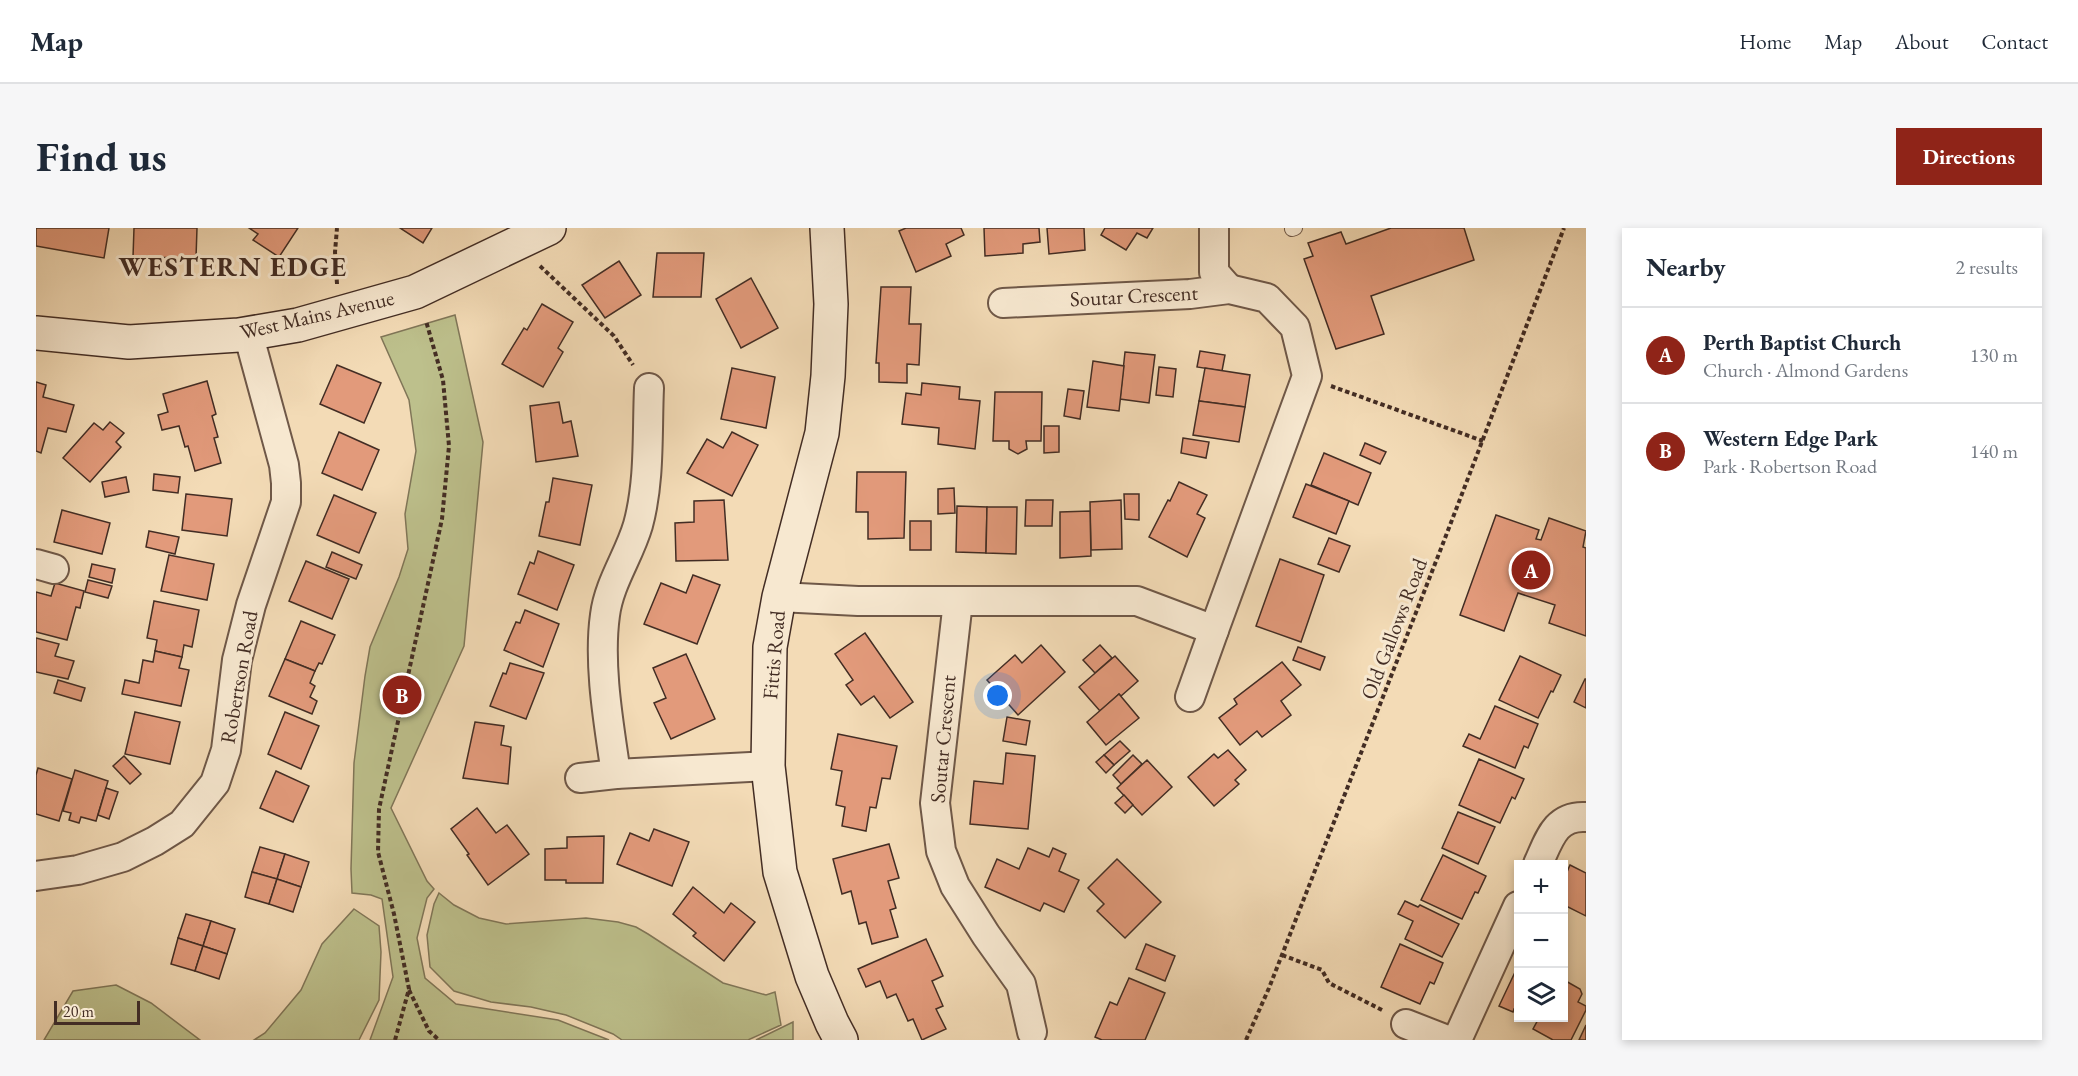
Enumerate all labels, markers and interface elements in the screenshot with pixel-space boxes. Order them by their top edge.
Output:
text: Map [30,23,83,59]
text: Home [1739,28,1791,55]
text: Map [1824,28,1862,55]
text: About [1895,28,1948,55]
text: Contact [1981,28,2048,55]
button: Directions [1896,128,2042,185]
text: Find us [36,129,167,184]
district label: WESTERN EDGE [118,249,348,284]
text: Nearby [1646,250,1726,284]
text: 2 results [1955,254,2018,280]
street label: Soutar Crescent [1069,279,1199,312]
street label: West Mains Avenue [237,284,397,345]
text: Perth Baptist Church [1703,328,1901,357]
text: A [1658,342,1673,368]
text: 130 m [1970,342,2018,368]
text: Church · Almond Gardens [1703,357,1908,383]
text: Western Edge Park [1703,424,1878,453]
text: B [1659,438,1672,464]
text: 140 m [1970,438,2018,464]
text: Park · Robertson Road [1703,453,1877,479]
pin: A [1512,548,1550,592]
street label: Old Gallows Road [1354,554,1433,703]
street label: Robertson Road [214,608,264,745]
street label: Fittis Road [756,609,791,701]
pin: B [382,672,422,718]
street label: Soutar Crescent [923,673,962,804]
your location [983,681,1012,710]
map controls [1514,860,1568,1022]
button: + [1514,860,1568,914]
button: − [1514,914,1568,968]
button: layers [1514,968,1568,1022]
scale bar [54,998,140,1026]
text: 20 m [63,1001,94,1022]

